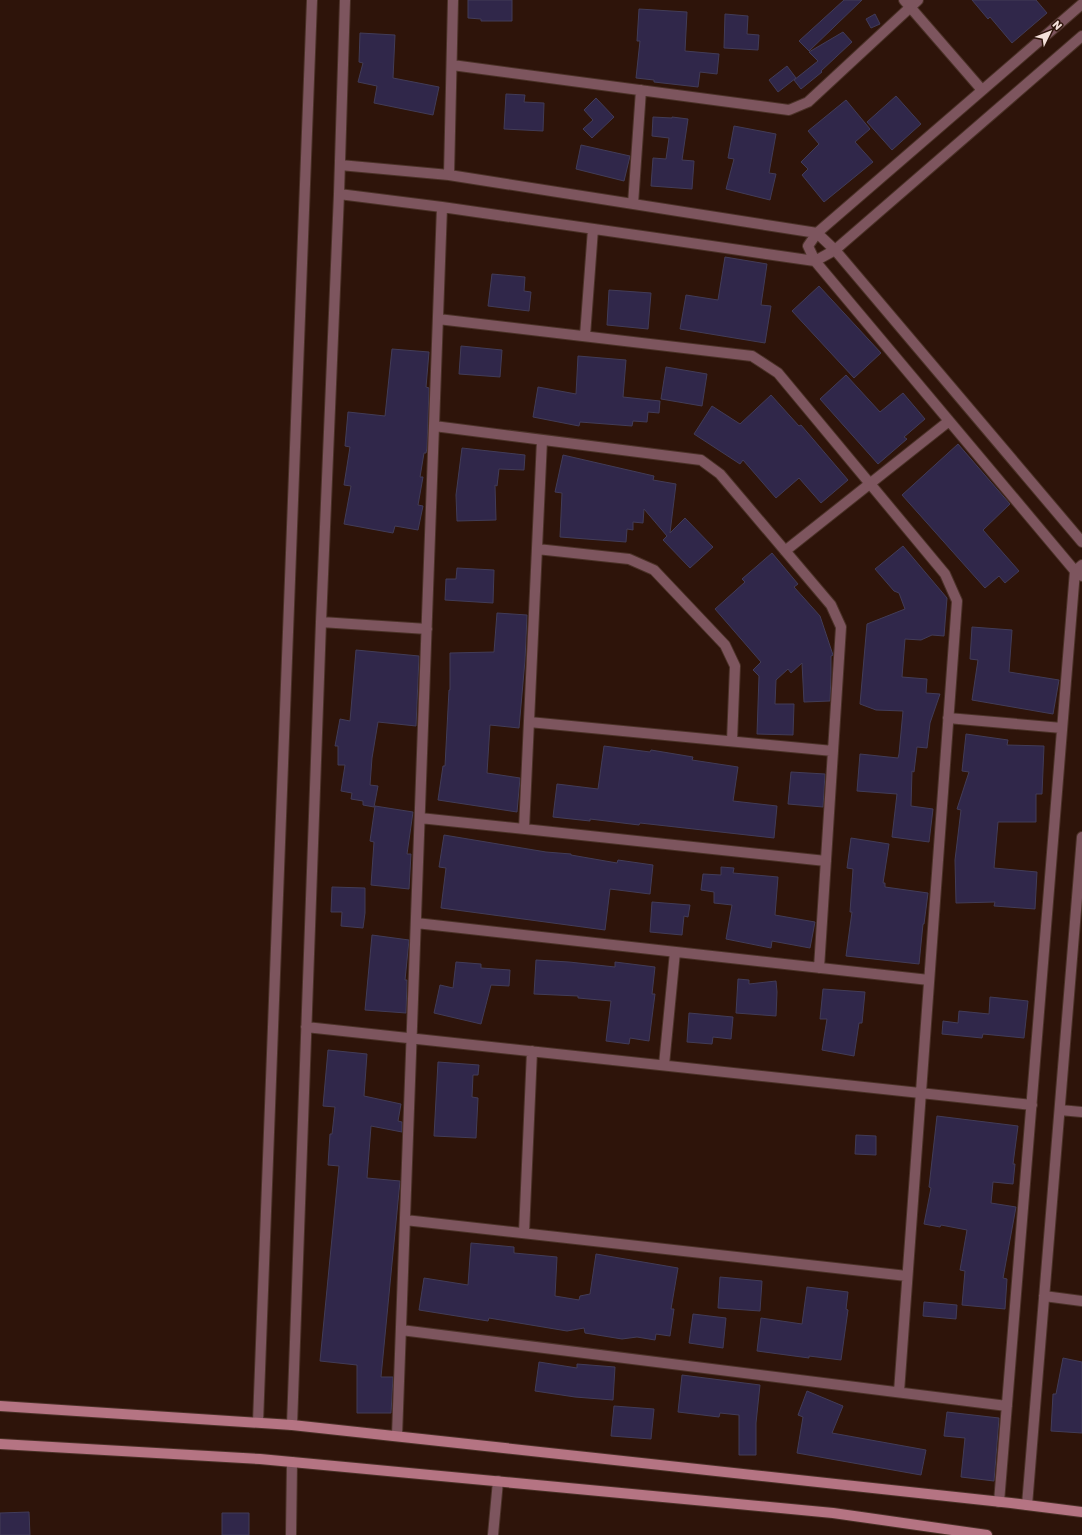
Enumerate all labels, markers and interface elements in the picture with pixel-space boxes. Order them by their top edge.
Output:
north arrow [1030,12,1070,52]
text: N [1049,18,1064,33]

